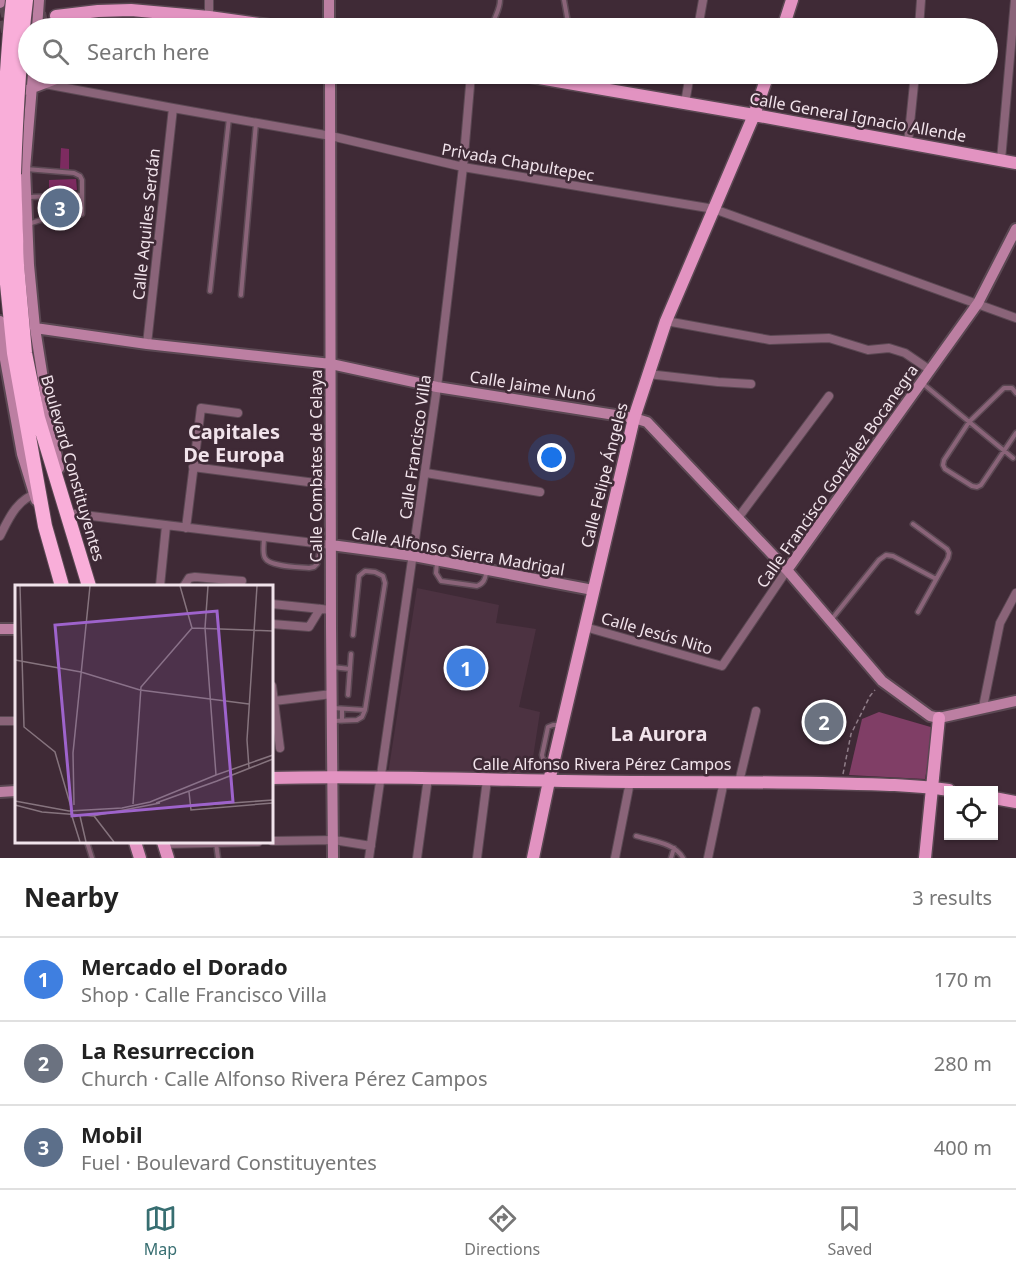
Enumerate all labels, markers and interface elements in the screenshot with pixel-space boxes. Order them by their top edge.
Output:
search box [18,18,998,84]
icon: search [39,35,72,68]
text: Search here [87,36,209,66]
street label: Calle General Ignacio Allende [748,87,968,147]
street label: Privada Chapultepec [440,138,596,186]
street label: Calle Aquiles Serdán [127,147,165,301]
pin: 3 [40,186,80,230]
street label: Calle Francisco González Bocanegra [751,360,923,592]
street label: Calle Jaime Nunó [468,365,598,407]
street label: Calle Combates de Celaya [305,369,327,563]
street label: Boulevard Constituyentes [36,372,110,564]
street label: Calle Francisco Villa [394,373,436,521]
street label: Calle Felipe Ángeles [575,400,633,550]
district label: Capitales De Europa [183,418,285,468]
your location [537,443,566,472]
street label: Calle Alfonso Sierra Madrigal [350,521,566,581]
inset map [15,585,273,843]
street label: Calle Jesús Nito [599,607,715,659]
pin: 1 [446,646,486,690]
pin: 2 [804,700,844,744]
district label: La Aurora [611,720,707,747]
street label: Calle Alfonso Rivera Pérez Campos [473,753,731,775]
map controls [944,786,998,840]
button: locate [944,786,998,840]
text: Nearby [24,879,119,915]
text: 3 results [912,884,992,911]
text: Mercado el Dorado [81,951,288,981]
text: 1 [38,966,49,993]
text: 170 m [934,966,992,993]
text: Shop · Calle Francisco Villa [81,981,327,1008]
text: La Resurreccion [81,1035,255,1065]
text: 2 [38,1050,49,1077]
text: 280 m [934,1050,992,1077]
text: Church · Calle Alfonso Rivera Pérez Campos [81,1065,488,1092]
text: Mobil [81,1119,143,1149]
text: 3 [38,1134,49,1161]
text: 400 m [934,1134,992,1161]
text: Fuel · Boulevard Constituyentes [81,1149,377,1176]
tab: Map [144,1202,177,1260]
tab: Directions [464,1202,540,1260]
tab: Saved [828,1202,872,1260]

